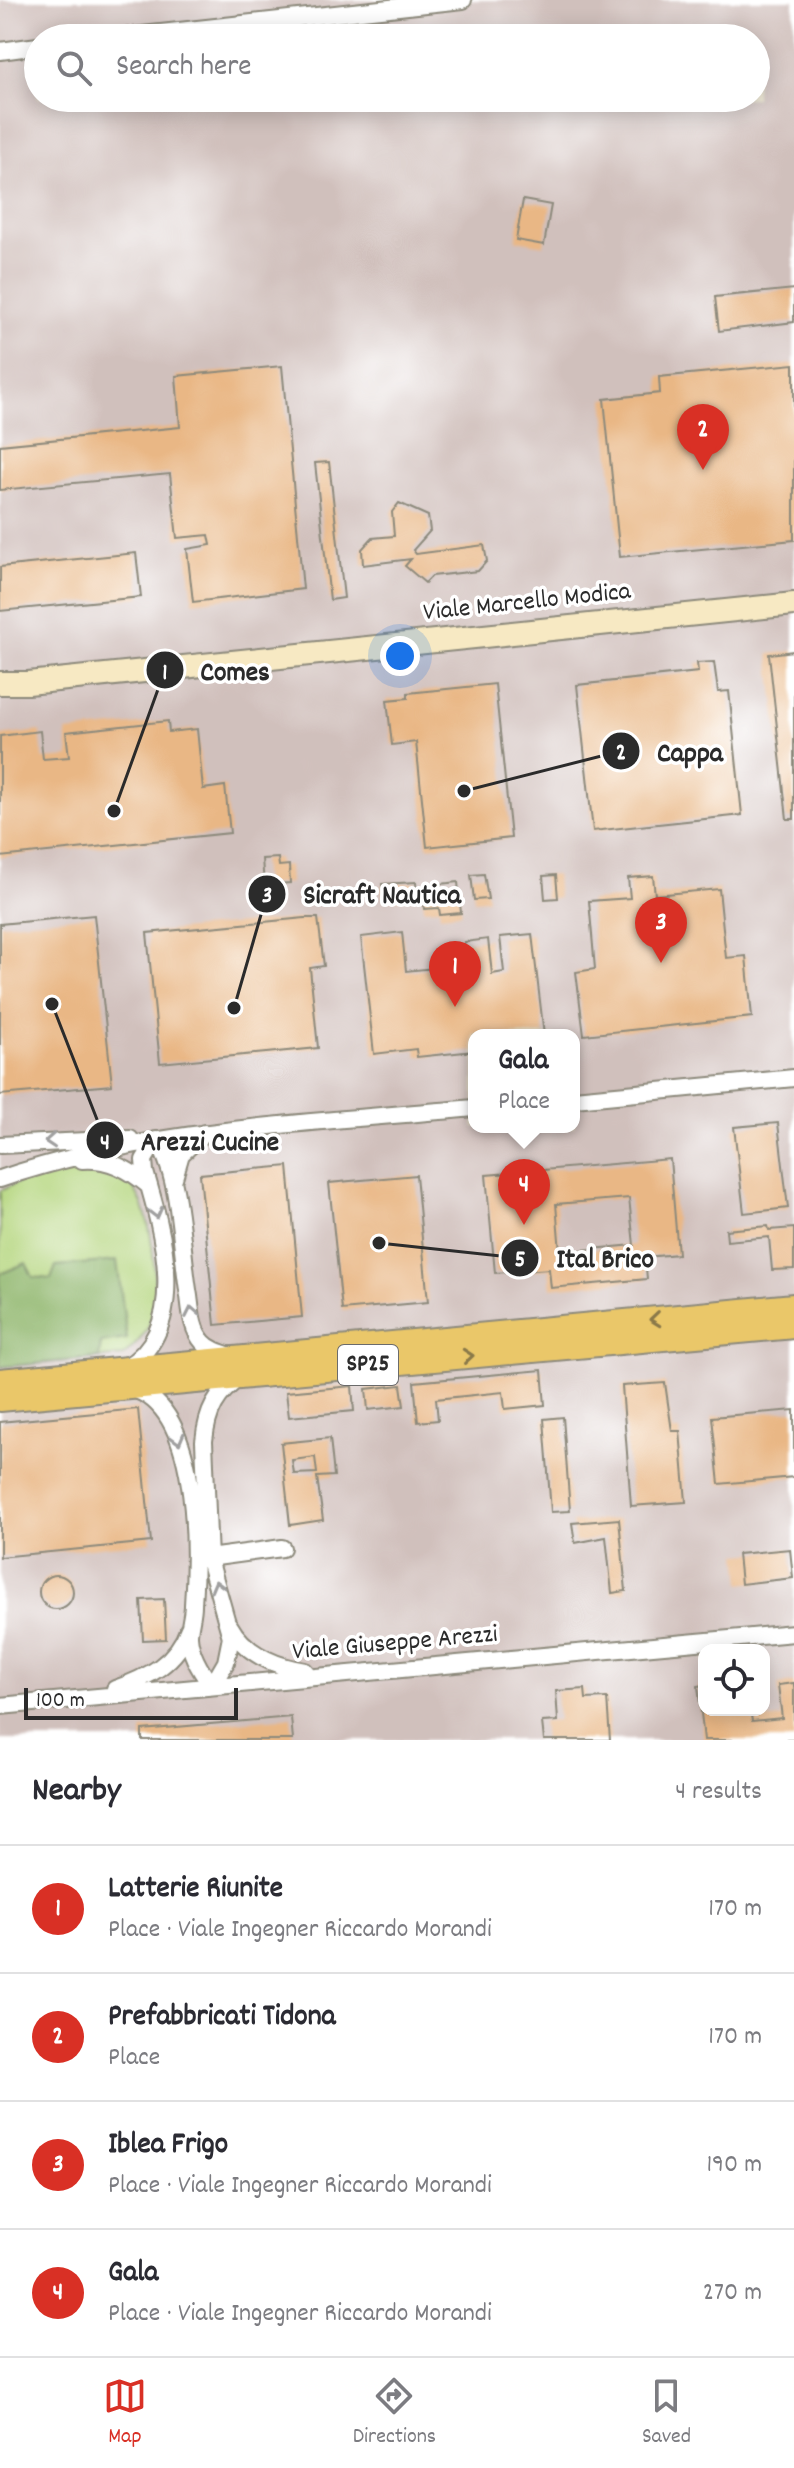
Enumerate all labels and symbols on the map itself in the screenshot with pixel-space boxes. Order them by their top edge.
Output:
pin: 2 [677,404,729,470]
street label: Viale Marcello Modica [421,574,633,632]
your location [380,636,420,676]
callout: Comes [145,644,286,696]
text: Comes [200,655,270,695]
text: 1 [162,657,168,691]
callout: Cappa [601,725,739,777]
text: Cappa [657,736,724,776]
text: 2 [616,737,626,771]
callout: Sicraft Nautica [247,868,477,920]
text: Sicraft Nautica [303,878,462,918]
text: 3 [262,880,272,914]
pin: 3 [635,897,687,963]
pin: 1 [429,941,481,1007]
callout: Arezzi Cucine [85,1114,296,1166]
text: Arezzi Cucine [141,1125,279,1165]
text: 4 [100,1127,110,1161]
one-way arrow [43,1132,56,1149]
pin: 4 [498,1159,550,1225]
one-way arrow [147,1206,164,1219]
callout: Ital Brico [500,1232,670,1284]
text: Ital Brico [556,1242,654,1282]
text: 5 [514,1244,526,1278]
one-way arrow [184,1306,201,1319]
one-way arrow [648,1310,661,1327]
road number: SP25 [338,1345,398,1385]
one-way arrow [462,1347,475,1364]
one-way arrow [169,1431,185,1445]
one-way arrow [209,1579,226,1593]
street label: Viale Giuseppe Arezzi [291,1617,499,1671]
scale bar [24,1684,238,1720]

